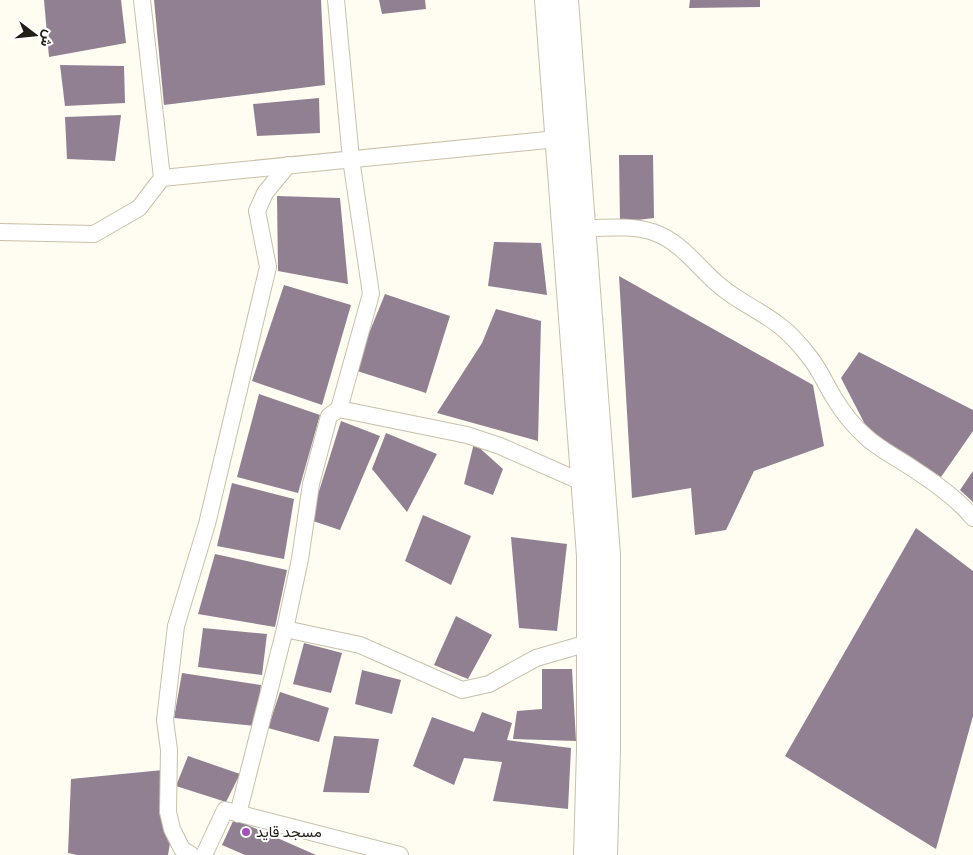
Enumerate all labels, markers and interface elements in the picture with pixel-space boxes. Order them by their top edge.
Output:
north arrow [10,10,60,60]
text: ش [36,28,58,49]
place label: مسجد قايد [256,823,322,841]
marker: مسجد قايد [240,826,252,838]

